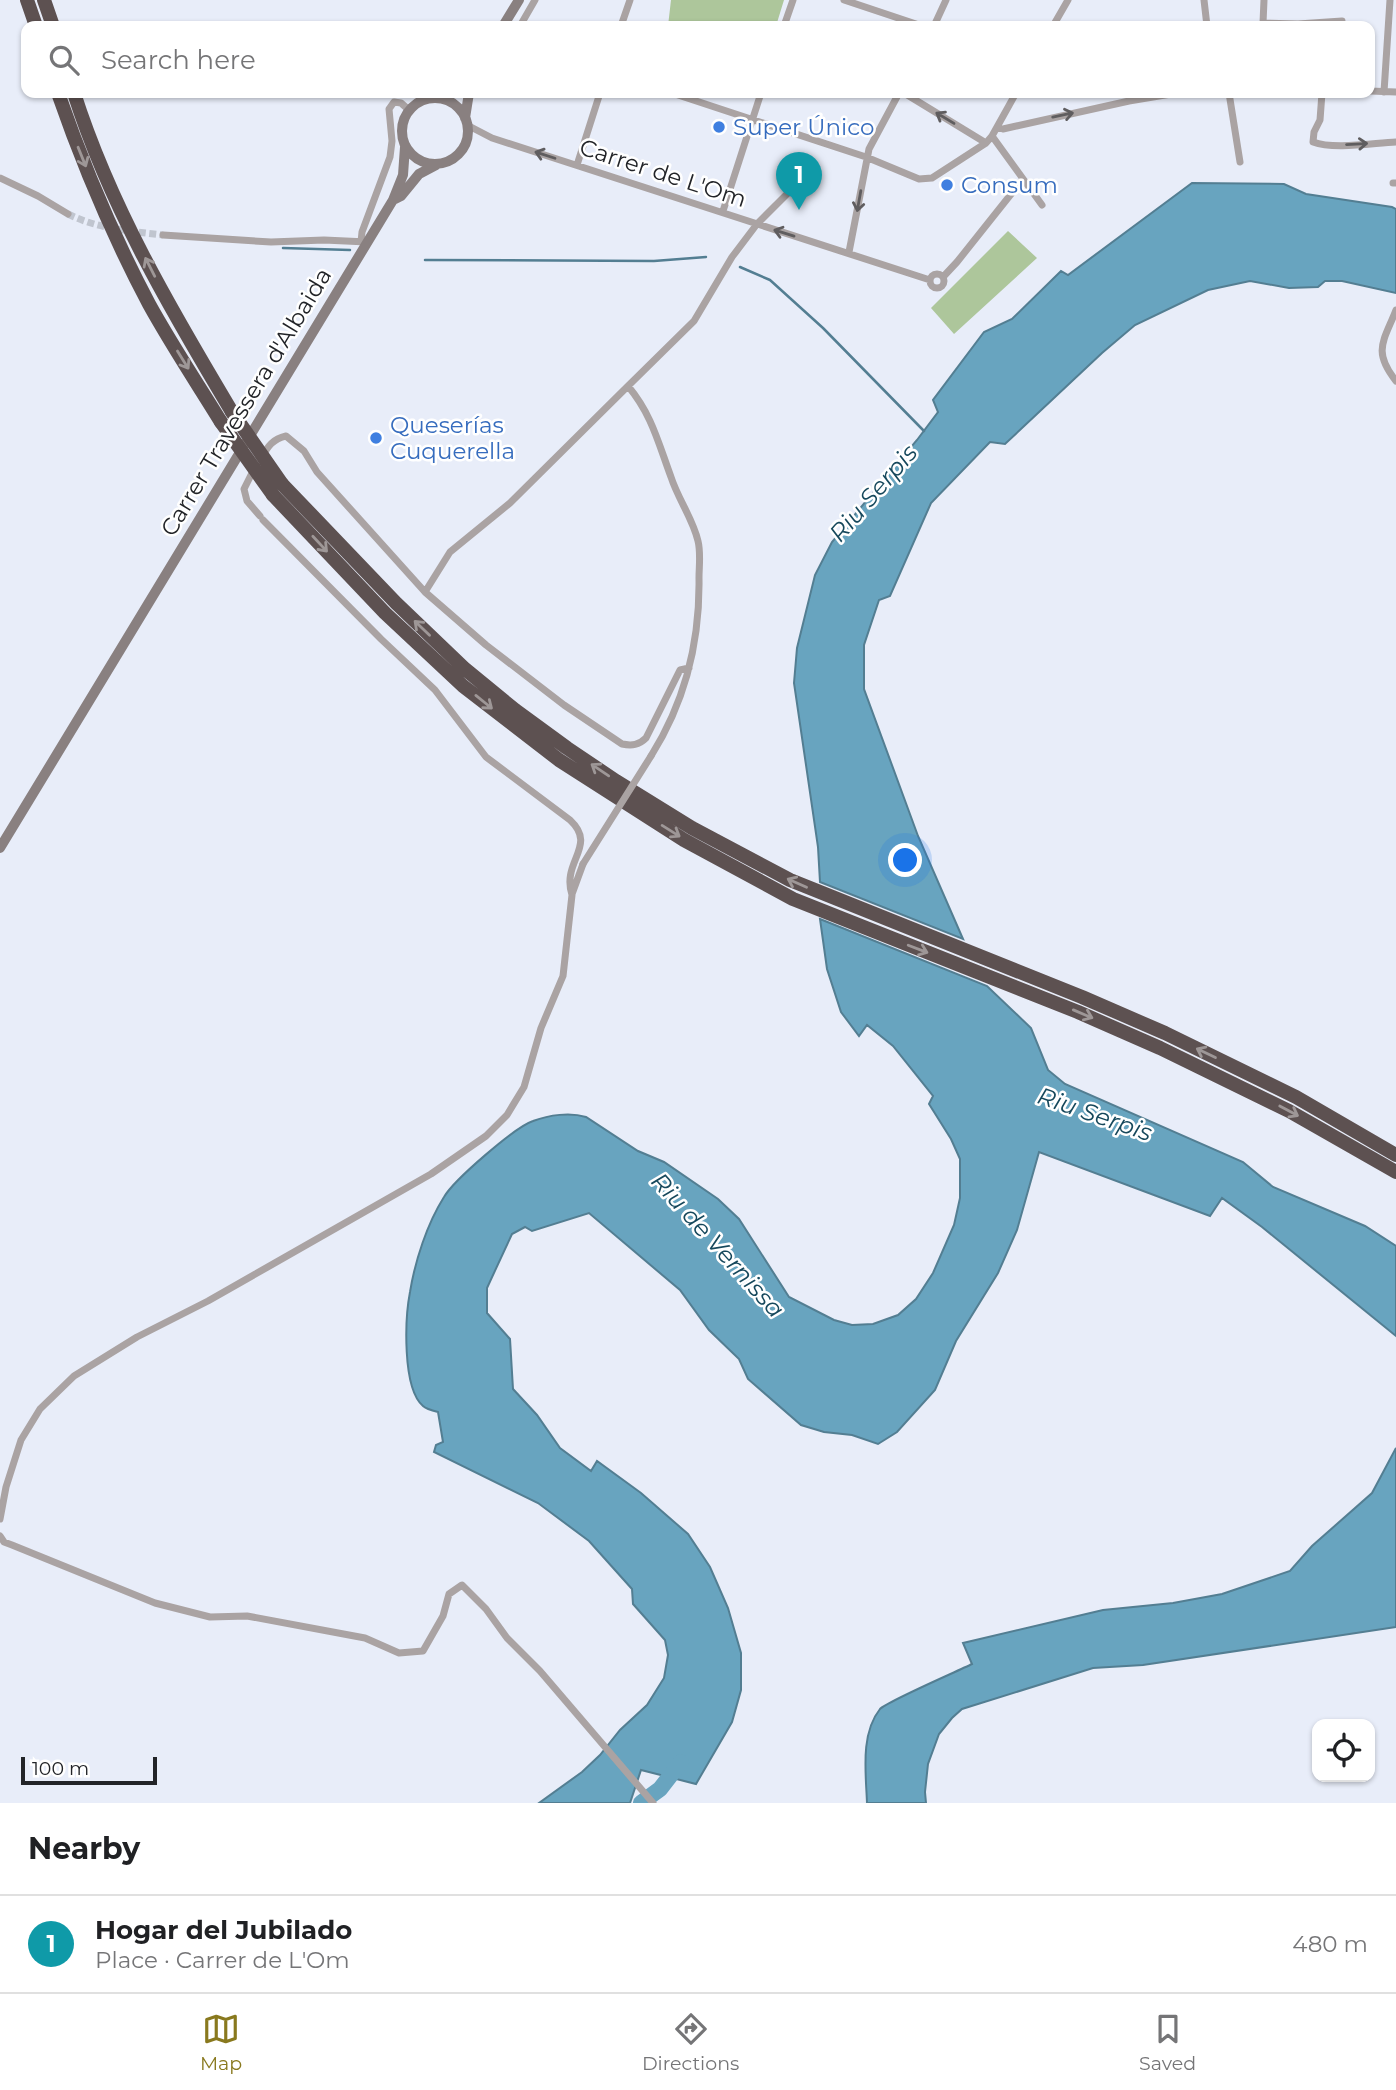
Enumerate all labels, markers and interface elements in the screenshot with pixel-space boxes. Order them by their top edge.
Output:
search box [21,21,1375,98]
icon: search [45,41,83,79]
text: Search here [101,44,256,76]
one-way arrow [1051,108,1074,122]
one-way arrow [935,110,955,124]
place label: Super Único [733,113,874,141]
marker: Super Único [711,119,727,135]
street label: Carrer de L'Om [576,133,750,213]
one-way arrow [1345,138,1368,151]
one-way arrow [76,145,89,167]
one-way arrow [534,147,556,160]
pin: 1 [776,152,822,210]
place label: Consum [961,171,1058,199]
marker: Consum [939,177,955,193]
one-way arrow [851,189,865,212]
one-way arrow [774,225,796,238]
one-way arrow [143,257,157,278]
street label: Carrer Travessera d'Albaida [155,263,337,541]
one-way arrow [176,350,190,370]
place label: Queserías Cuquerella [390,411,515,465]
marker: Queserías Cuquerella [368,430,384,446]
water label: Riu Serpis [823,438,923,548]
one-way arrow [312,535,329,552]
one-way arrow [414,620,431,637]
one-way arrow [474,694,492,710]
one-way arrow [590,763,610,777]
one-way arrow [660,825,680,839]
your location [888,843,922,877]
one-way arrow [787,876,808,889]
one-way arrow [907,944,928,957]
one-way arrow [1072,1008,1093,1021]
one-way arrow [1196,1046,1217,1060]
water label: Riu Serpis [1034,1081,1156,1147]
one-way arrow [1278,1104,1298,1118]
water label: Riu de Vernissa [645,1167,791,1323]
map controls [1312,1719,1375,1782]
button: locate [1312,1719,1375,1782]
scale bar [21,1754,158,1786]
text: 100 m [32,1757,89,1780]
text: Nearby [28,1830,140,1867]
text: Hogar del Jubilado [95,1914,352,1946]
text: 1 [46,1930,56,1958]
text: 480 m [1292,1930,1368,1958]
text: Place · Carrer de L'Om [95,1946,350,1974]
tab: Map [200,2010,242,2075]
tab: Directions [642,2010,739,2075]
tab: Saved [1139,2010,1196,2075]

